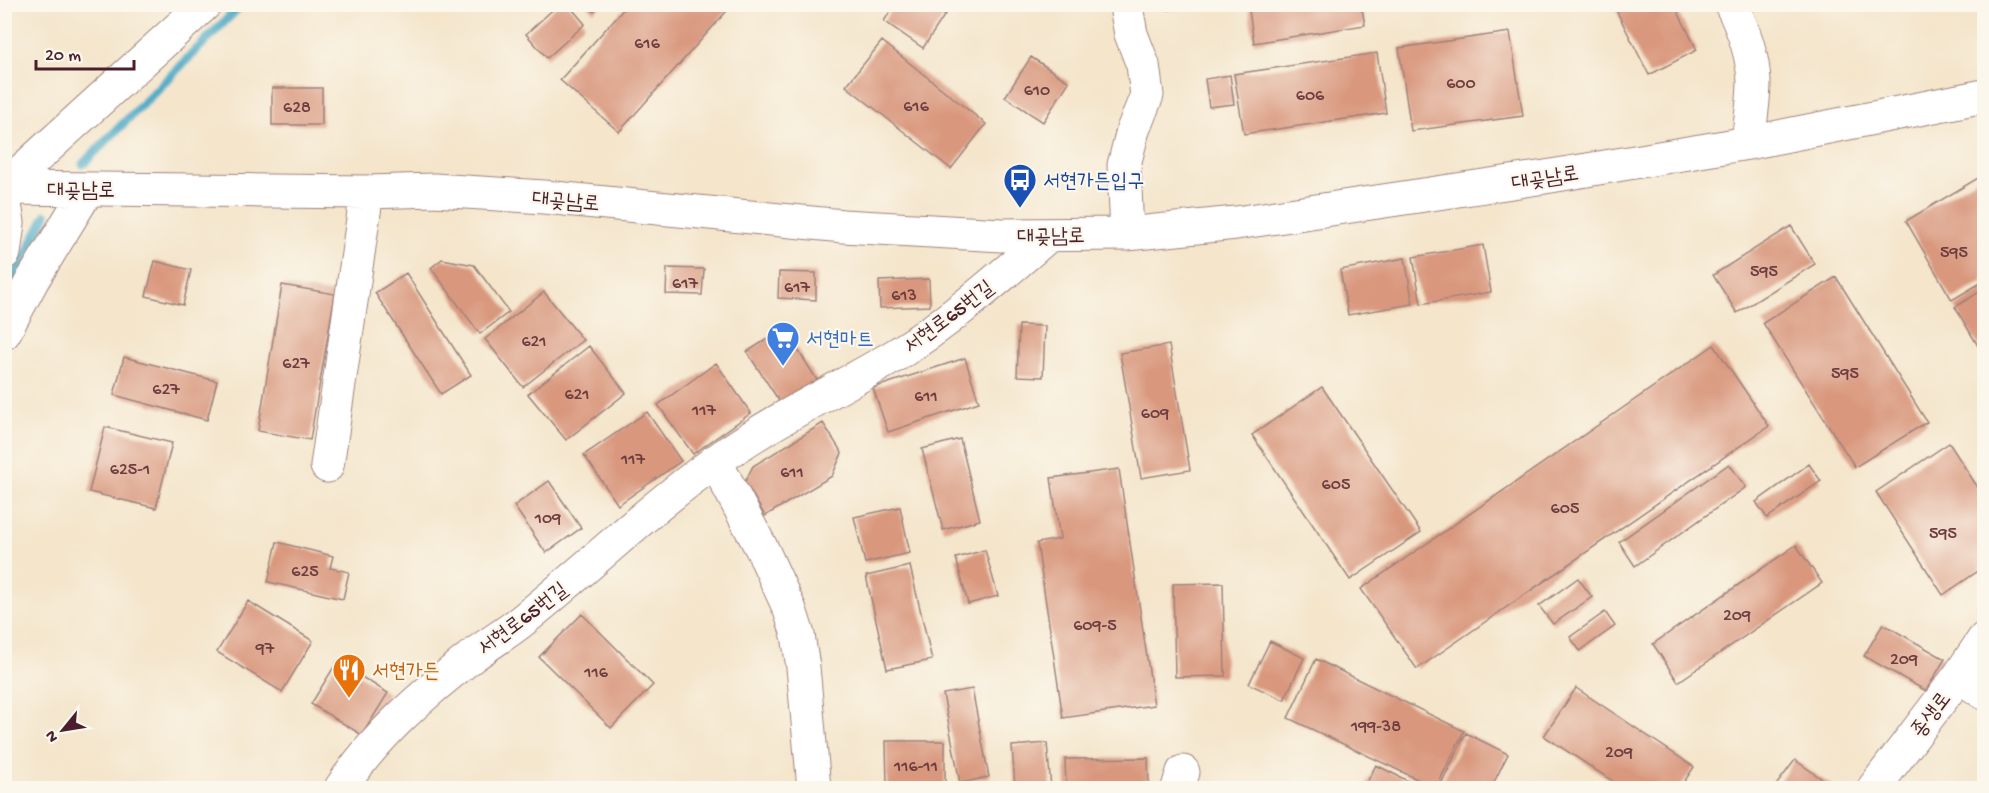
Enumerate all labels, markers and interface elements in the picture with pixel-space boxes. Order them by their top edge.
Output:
scale bar [36,33,134,71]
house number: 616 [634,34,661,55]
text: 20 m [45,46,81,67]
house number: 600 [1446,74,1476,95]
house number: 610 [1024,81,1050,102]
house number: 606 [1296,86,1325,107]
house number: 616 [903,97,930,118]
house number: 628 [283,98,311,119]
bus stop icon: 서현가든입구 [1002,162,1038,209]
street label: 대곶남로 [1510,163,1581,198]
place label: 서현가든입구 [1043,171,1144,196]
street label: 대곶남로 [47,180,115,205]
street label: 대곶남로 [531,188,600,219]
street label: 대곶남로 [1017,225,1085,252]
house number: 595 [1940,243,1968,264]
house number: 595 [1750,262,1778,283]
house number: 617 [672,274,699,295]
street label: 서현로65번길 [900,277,1000,361]
house number: 617 [784,278,811,299]
house number: 613 [891,286,917,307]
supermarket icon: 서현마트 [765,320,801,367]
place label: 서현마트 [806,329,874,354]
house number: 621 [521,332,547,353]
house number: 627 [282,354,310,375]
house number: 595 [1831,364,1859,385]
house number: 627 [152,380,180,401]
house number: 621 [564,385,590,406]
house number: 611 [914,387,938,408]
house number: 117 [691,401,717,422]
house number: 609 [1141,404,1169,425]
house number: 117 [620,450,646,471]
house number: 625-1 [110,460,150,481]
house number: 611 [780,463,804,484]
house number: 605 [1322,475,1350,496]
house number: 605 [1551,499,1579,520]
house number: 109 [534,509,561,530]
house number: 595 [1929,524,1957,545]
house number: 625 [291,562,319,583]
street label: 서현로65번길 [474,579,574,663]
house number: 209 [1723,606,1751,627]
house number: 609-5 [1073,616,1117,637]
house number: 97 [255,639,275,660]
house number: 209 [1890,650,1918,671]
restaurant icon: 서현가든 [331,652,367,699]
place label: 서현가든 [372,661,440,686]
house number: 116 [583,663,609,684]
street label: 종생로 [1908,688,1958,744]
north arrow [33,700,93,760]
house number: 199-38 [1350,717,1401,738]
text: N [42,726,64,745]
house number: 209 [1605,743,1633,764]
house number: 116-11 [893,757,938,778]

